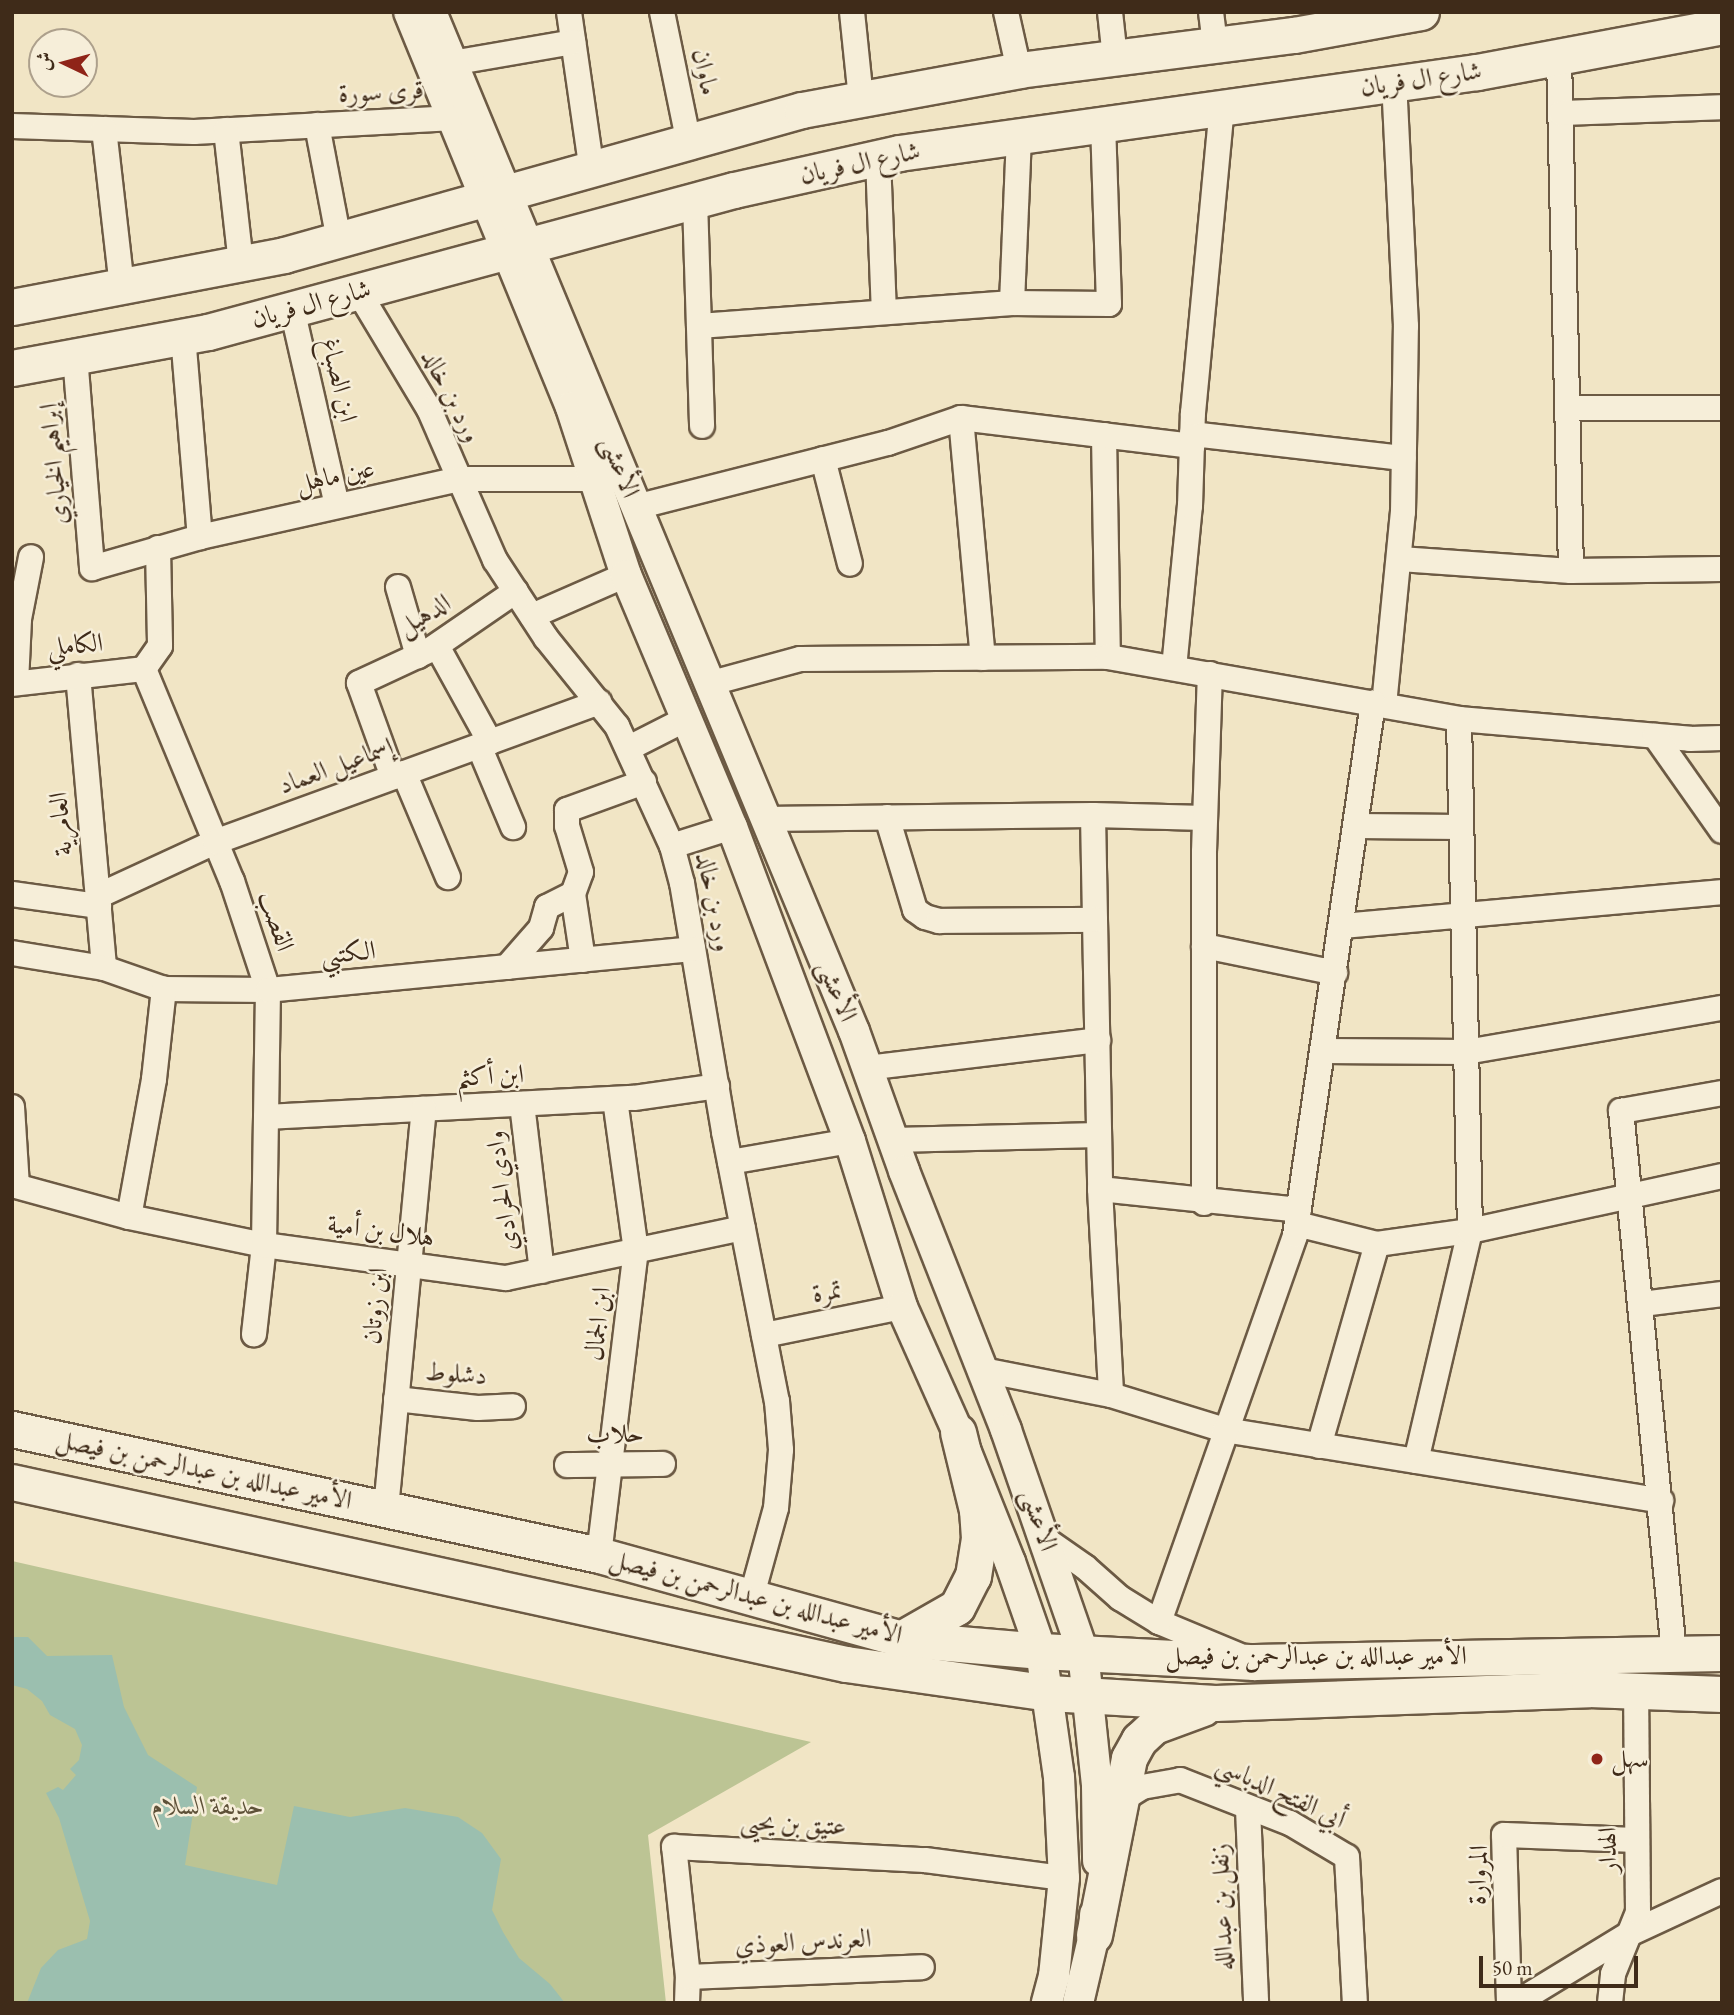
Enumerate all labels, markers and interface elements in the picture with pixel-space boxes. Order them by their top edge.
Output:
north arrow [28,28,98,98]
street label: ماوان [685,46,725,98]
text: ش [30,51,57,72]
street label: شارع ال فريان [1358,55,1484,103]
street label: قرى سورة [338,74,424,110]
street label: شارع ال فريان [797,135,923,191]
street label: شارع ال فريان [248,273,374,335]
street label: ابن الصباغ [314,335,364,425]
street label: ورد بن خالد [414,344,488,448]
street label: إبراهيم الخياري [33,402,75,526]
street label: الأعشى [594,432,646,502]
street label: عين ماهل [293,452,377,500]
street label: الدهيل [392,587,456,643]
street label: الكاملي [46,627,104,663]
street label: إسماعيل العماد [274,731,398,801]
street label: العامرية [43,791,79,857]
street label: ورد بن خالد [689,850,739,954]
street label: القصب [251,887,301,955]
street label: الكتبي [319,935,377,971]
street label: الأعشى [810,956,864,1026]
street label: ابن أكثم [455,1059,525,1093]
street label: وادي الحرادي [479,1129,525,1253]
street label: هلال بن أمية [326,1208,436,1254]
street label: ابن زوتان [356,1266,394,1346]
street label: تمرة [809,1274,845,1310]
street label: ابن الجمال [579,1285,617,1363]
street label: دشلوط [424,1356,488,1392]
street label: حلاب [586,1418,644,1450]
street label: الأمير عبدالله بن عبدالرحمن بن فيصل [53,1423,355,1517]
street label: الأعشى [1014,1485,1064,1555]
street label: الأمير عبدالله بن عبدالرحمن بن فيصل [606,1543,906,1651]
street label: الأمير عبدالله بن عبدالرحمن بن فيصل [1165,1640,1467,1672]
place label: سهل [1611,1743,1649,1775]
street label: أبي الفتح الدباسي [1211,1748,1351,1836]
marker: سهل [1589,1751,1605,1767]
park label: حديقة السلام [152,1790,264,1822]
street label: عتيق بن يحيى [739,1806,847,1842]
street label: الهدار [1592,1827,1624,1873]
street label: زنفل بن عبدالله [1204,1843,1240,1971]
street label: المروارة [1461,1845,1495,1905]
street label: العرندس العوذي [734,1923,872,1961]
scale bar [1482,1941,1641,1985]
text: 50 m [1492,1954,1533,1981]

